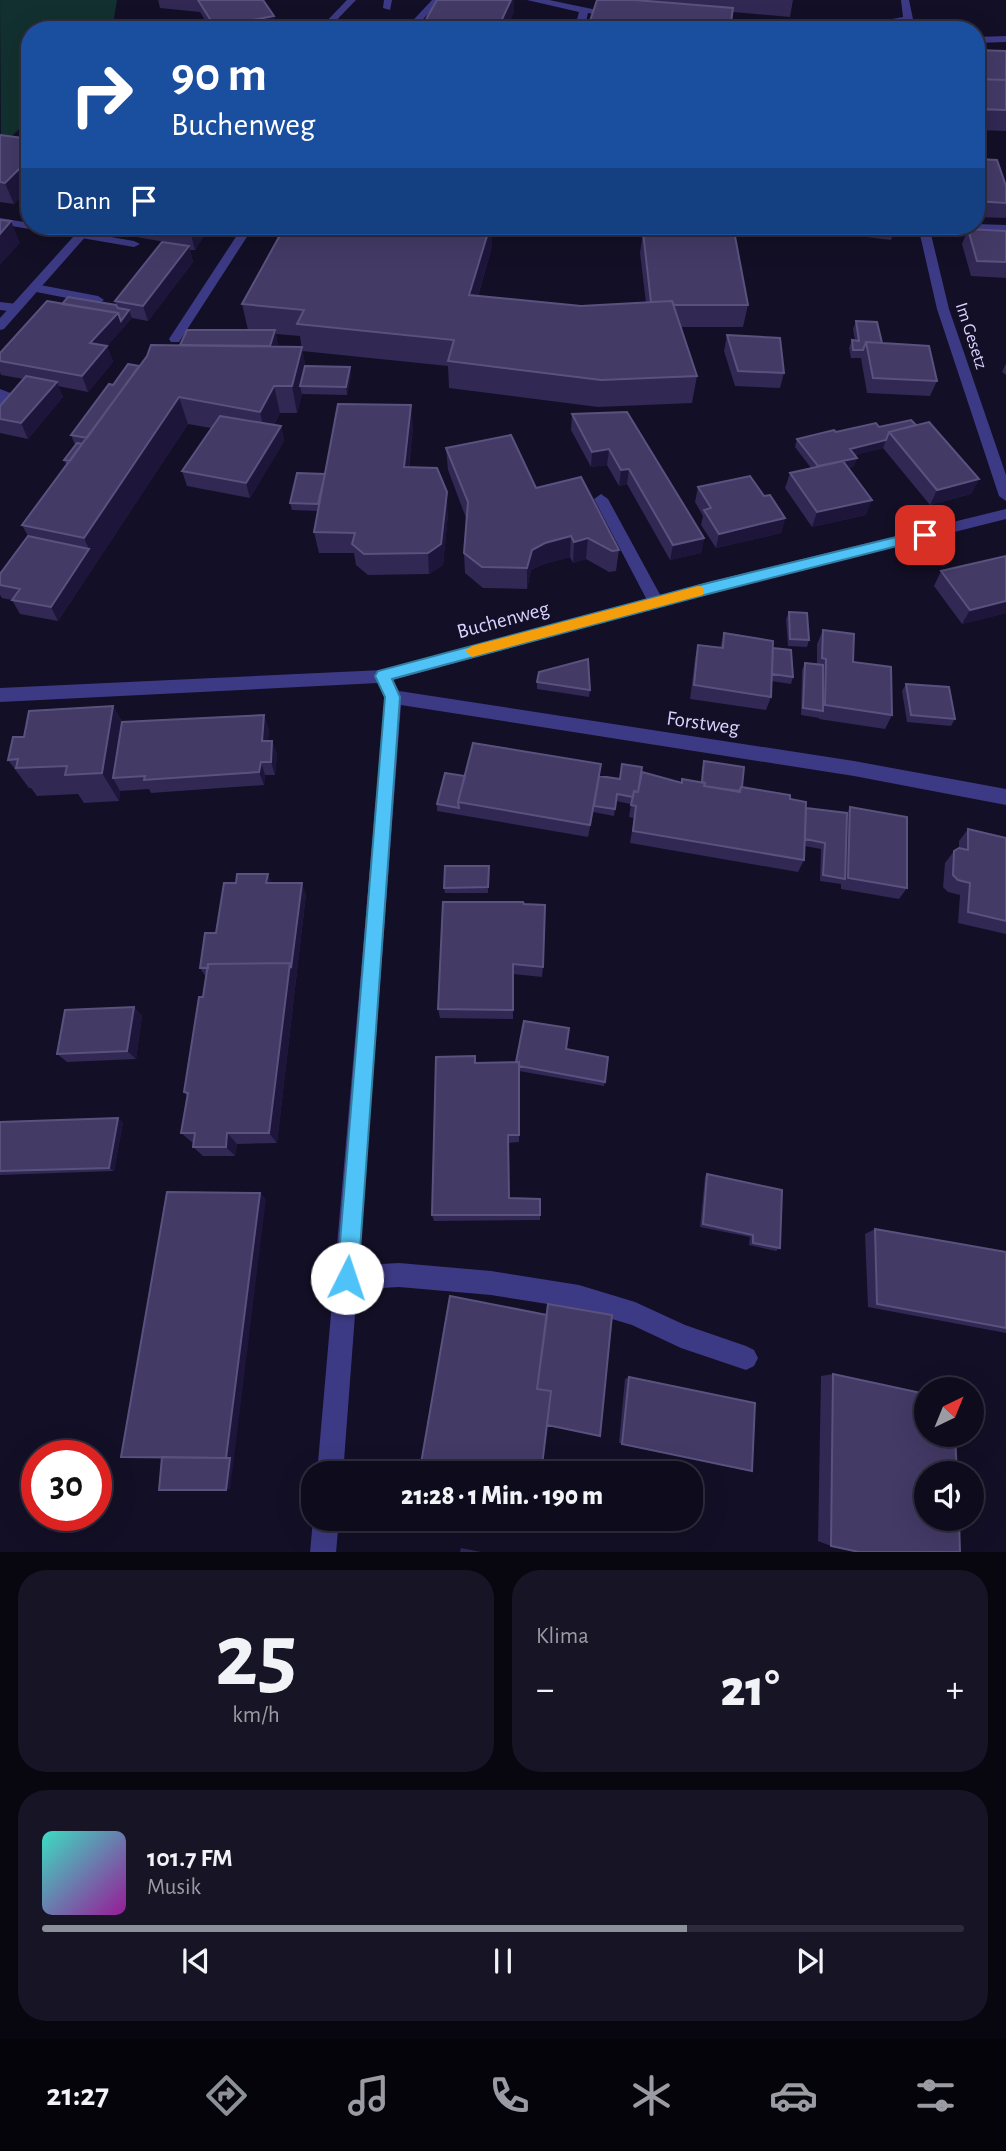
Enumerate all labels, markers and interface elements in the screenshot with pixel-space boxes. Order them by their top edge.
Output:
icon: right [56,49,147,140]
text: 90 m [171,51,267,100]
text: Buchenweg [171,109,315,141]
icon: arrive [125,182,163,220]
text: Dann [56,188,111,214]
street label: Im Gesetz [952,300,990,372]
pin [895,505,955,565]
icon: arrive [906,516,944,554]
street label: Buchenweg [455,597,552,642]
street label: Forstweg [665,708,741,739]
position arrow [310,1241,384,1315]
north arrow [914,1377,984,1447]
map controls [914,1377,984,1531]
speed limit sign: 30 [21,1440,112,1531]
button: sound [914,1461,984,1531]
text: 21:28 · 1 Min. · 190 m [401,1483,603,1509]
text: 25 [215,1611,297,1702]
text: Klima [536,1625,589,1648]
text: 21° [720,1663,780,1715]
text: − [536,1671,554,1709]
text: + [946,1671,964,1709]
text: km/h [232,1704,280,1727]
text: 101.7 FM [147,1845,233,1871]
text: Musik [147,1876,201,1899]
icon: previous [177,1942,215,1980]
icon: pause [484,1942,522,1980]
icon: next [791,1942,829,1980]
icon: directions [202,2071,251,2120]
icon: music [344,2071,393,2120]
icon: phone [485,2071,534,2120]
icon: climate [627,2071,676,2120]
icon: car [769,2071,818,2120]
icon: filters [911,2071,960,2120]
text: 21:27 [46,2079,109,2111]

